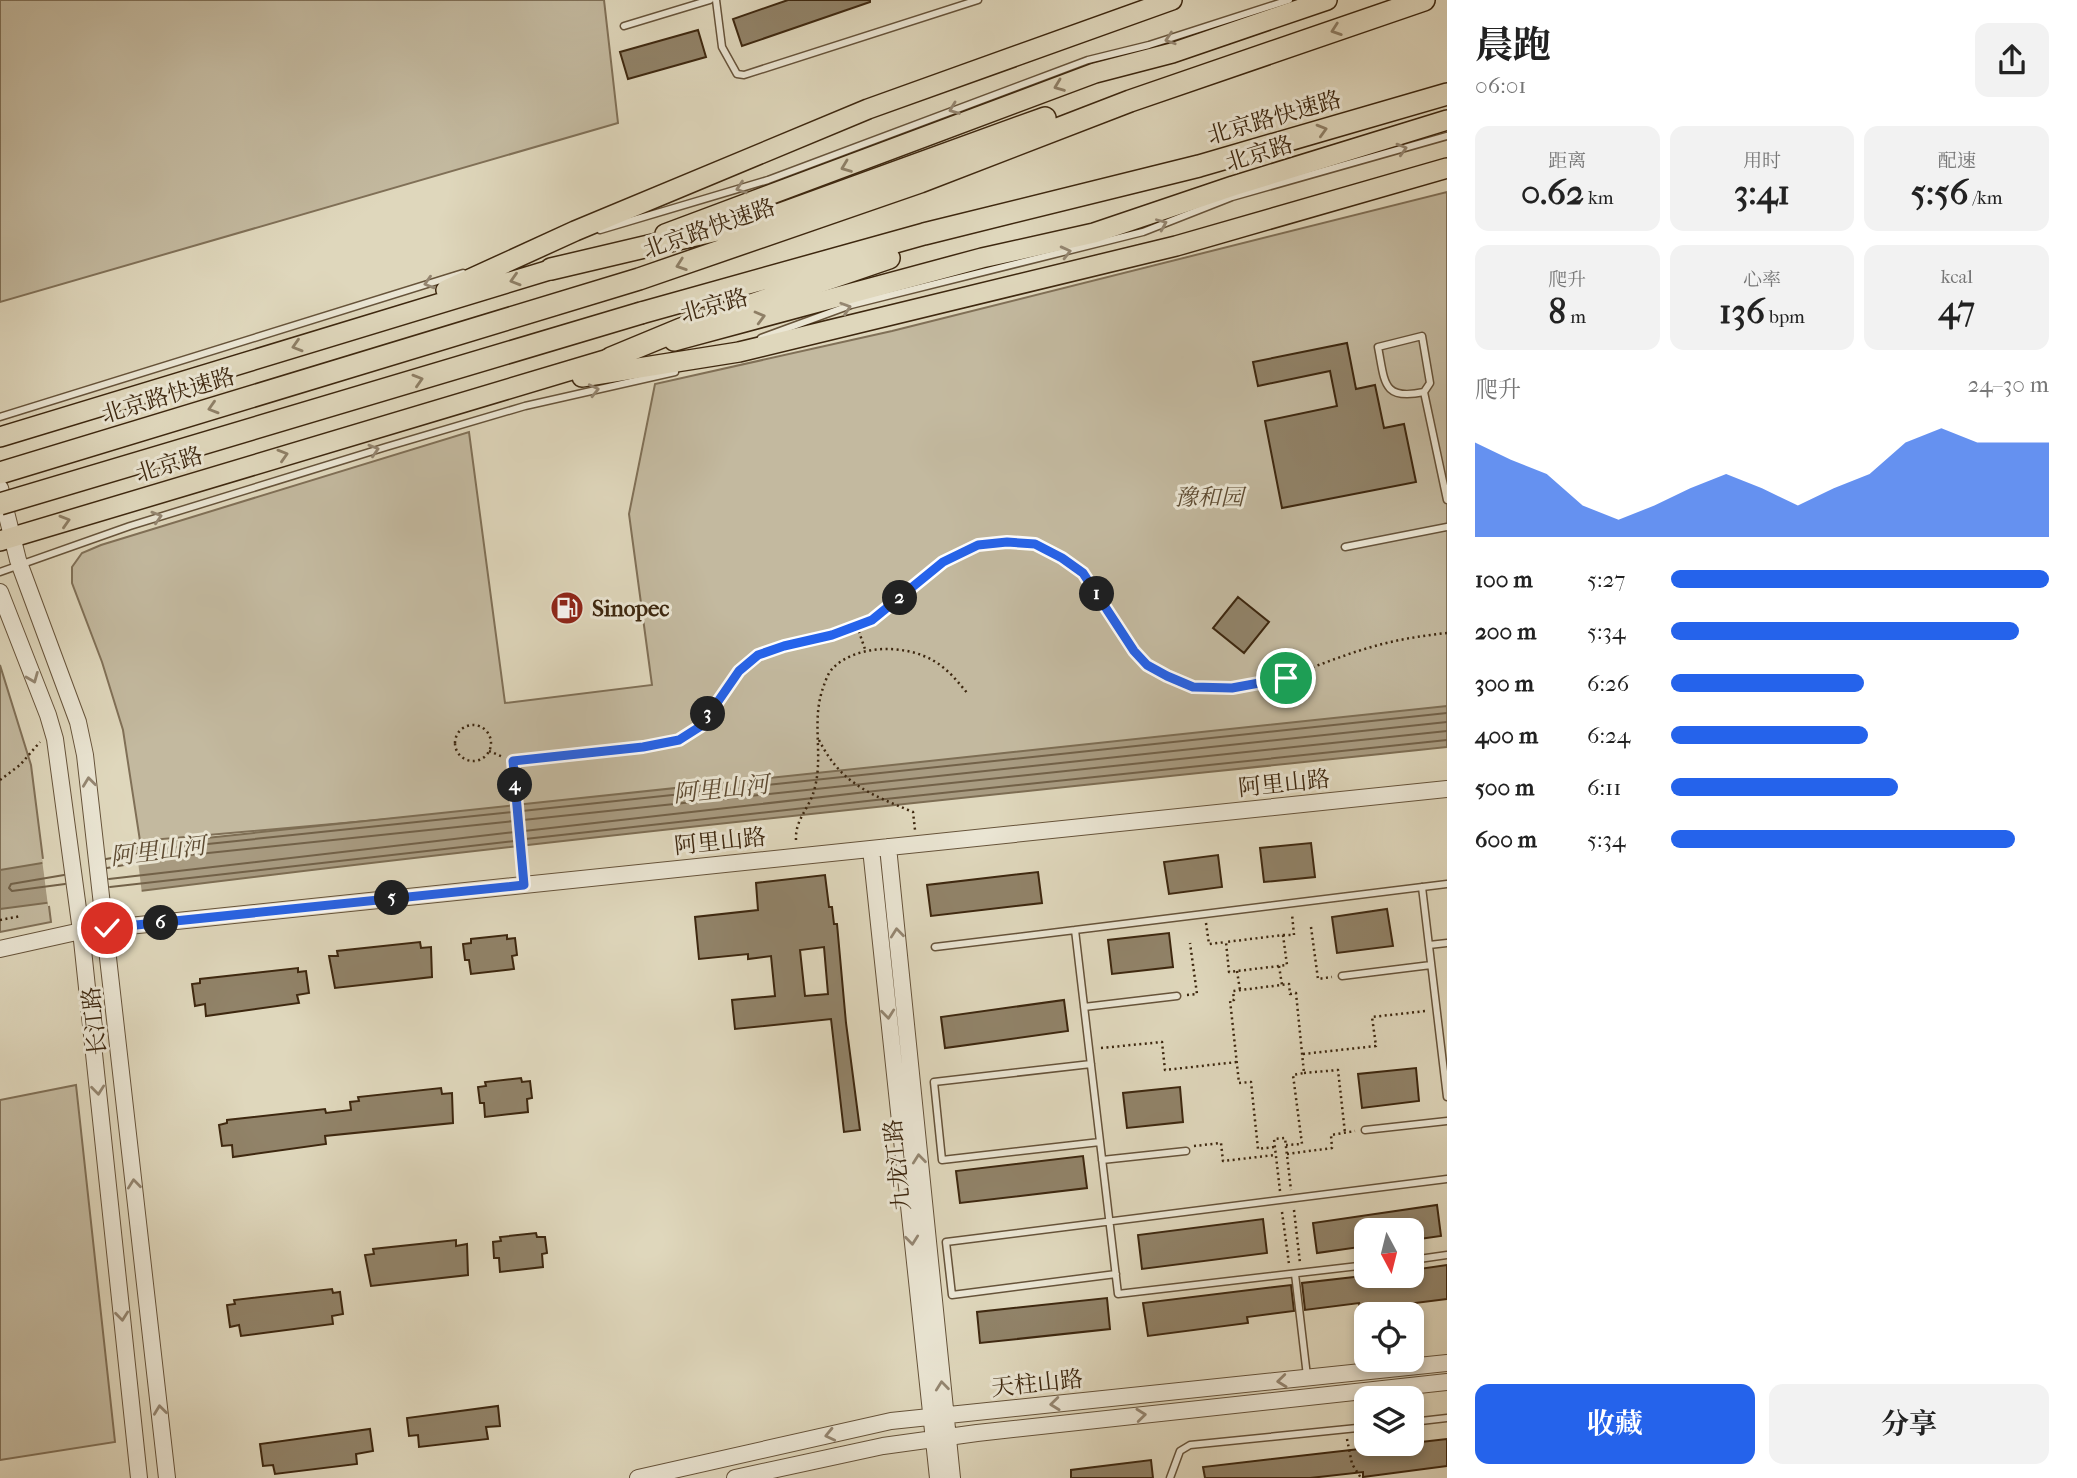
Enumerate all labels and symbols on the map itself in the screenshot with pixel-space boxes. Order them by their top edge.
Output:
one-way arrow [1330,22,1343,36]
one-way arrow [1165,30,1177,45]
one-way arrow [1054,78,1066,92]
street label: 北京路快速路 [1204,85,1344,149]
one-way arrow [949,101,961,115]
one-way arrow [1316,124,1328,139]
street label: 北京路 [1222,130,1296,176]
one-way arrow [1396,143,1408,158]
one-way arrow [841,159,853,173]
one-way arrow [735,180,747,195]
street label: 北京路快速路 [640,193,779,264]
one-way arrow [1154,218,1167,232]
one-way arrow [1060,246,1072,260]
one-way arrow [675,257,688,271]
one-way arrow [509,272,521,287]
one-way arrow [424,274,436,289]
street label: 北京路 [677,284,751,327]
one-way arrow [839,301,851,316]
one-way arrow [754,311,766,326]
one-way arrow [292,338,304,353]
street label: 北京路快速路 [98,362,238,429]
one-way arrow [411,373,423,388]
one-way arrow [588,384,600,398]
one-way arrow [207,400,219,415]
street label: 北京路 [132,441,206,487]
one-way arrow [368,444,380,459]
one-way arrow [277,449,289,464]
park label: 豫和园 [1175,484,1248,511]
one-way arrow [150,511,163,525]
one-way arrow [59,515,71,530]
pin: 1 [1080,576,1114,612]
pin: 2 [883,580,918,616]
fuel station icon: Sinopec [548,589,586,627]
place label: Sinopec [592,595,669,622]
pin [1256,648,1316,708]
one-way arrow [25,671,39,684]
pin: 3 [690,696,726,732]
street label: 阿里山路 [1237,765,1331,802]
pin: 4 [498,768,532,802]
water label: 阿里山河 [672,770,774,808]
one-way arrow [81,776,96,788]
street label: 阿里山路 [673,823,767,860]
water label: 阿里山河 [109,831,211,871]
pin: 5 [374,880,410,916]
pin [77,898,137,958]
pin: 6 [144,906,178,940]
one-way arrow [890,927,905,938]
street label: 长江路 [77,985,112,1057]
one-way arrow [880,1009,895,1020]
one-way arrow [90,1085,105,1096]
street label: 九龙江路 [879,1118,916,1212]
one-way arrow [912,1154,927,1165]
one-way arrow [127,1178,142,1190]
north arrow [1354,1218,1424,1288]
one-way arrow [904,1235,919,1246]
one-way arrow [114,1310,129,1322]
street label: 天柱山路 [990,1365,1084,1402]
one-way arrow [1276,1373,1287,1388]
one-way arrow [934,1380,949,1392]
one-way arrow [1050,1396,1061,1411]
one-way arrow [152,1404,167,1416]
one-way arrow [1135,1408,1147,1423]
one-way arrow [824,1426,836,1441]

